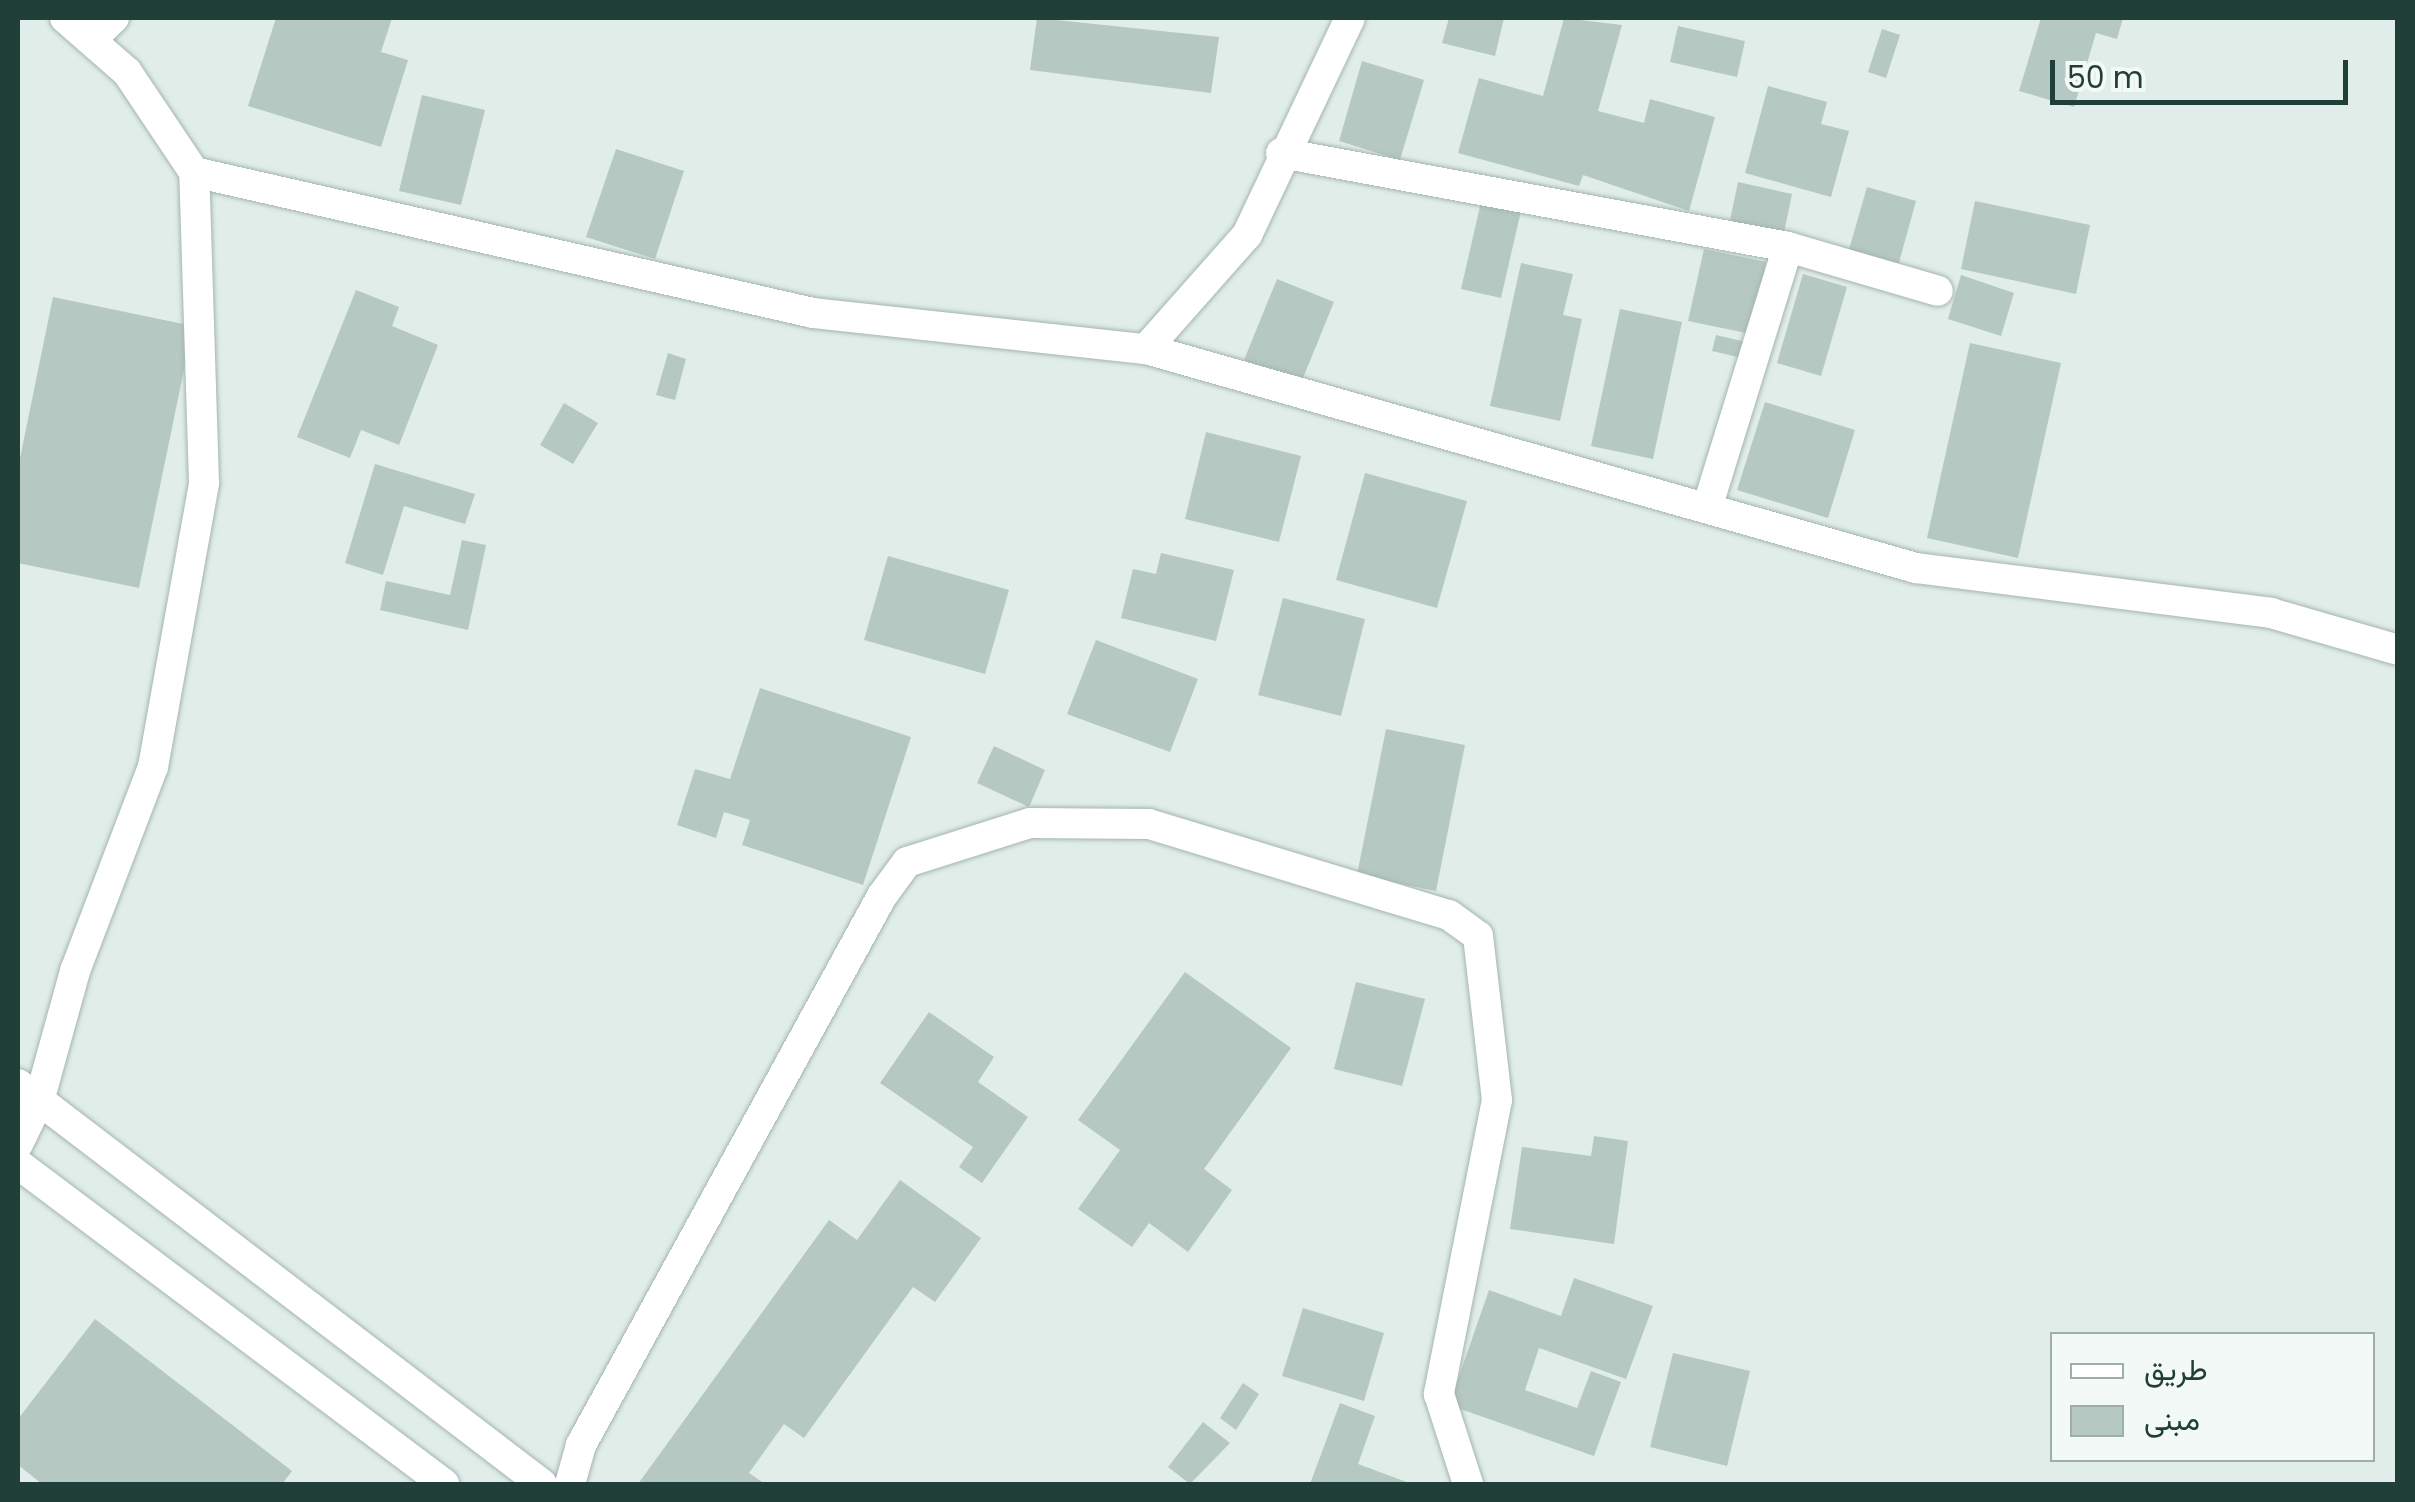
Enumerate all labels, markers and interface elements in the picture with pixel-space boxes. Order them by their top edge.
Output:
scale bar [2055,40,2352,102]
text: 50 m [2067,56,2144,99]
legend [2050,1332,2375,1462]
text: طريق [2144,1348,2208,1391]
text: مبنى [2144,1398,2200,1441]

